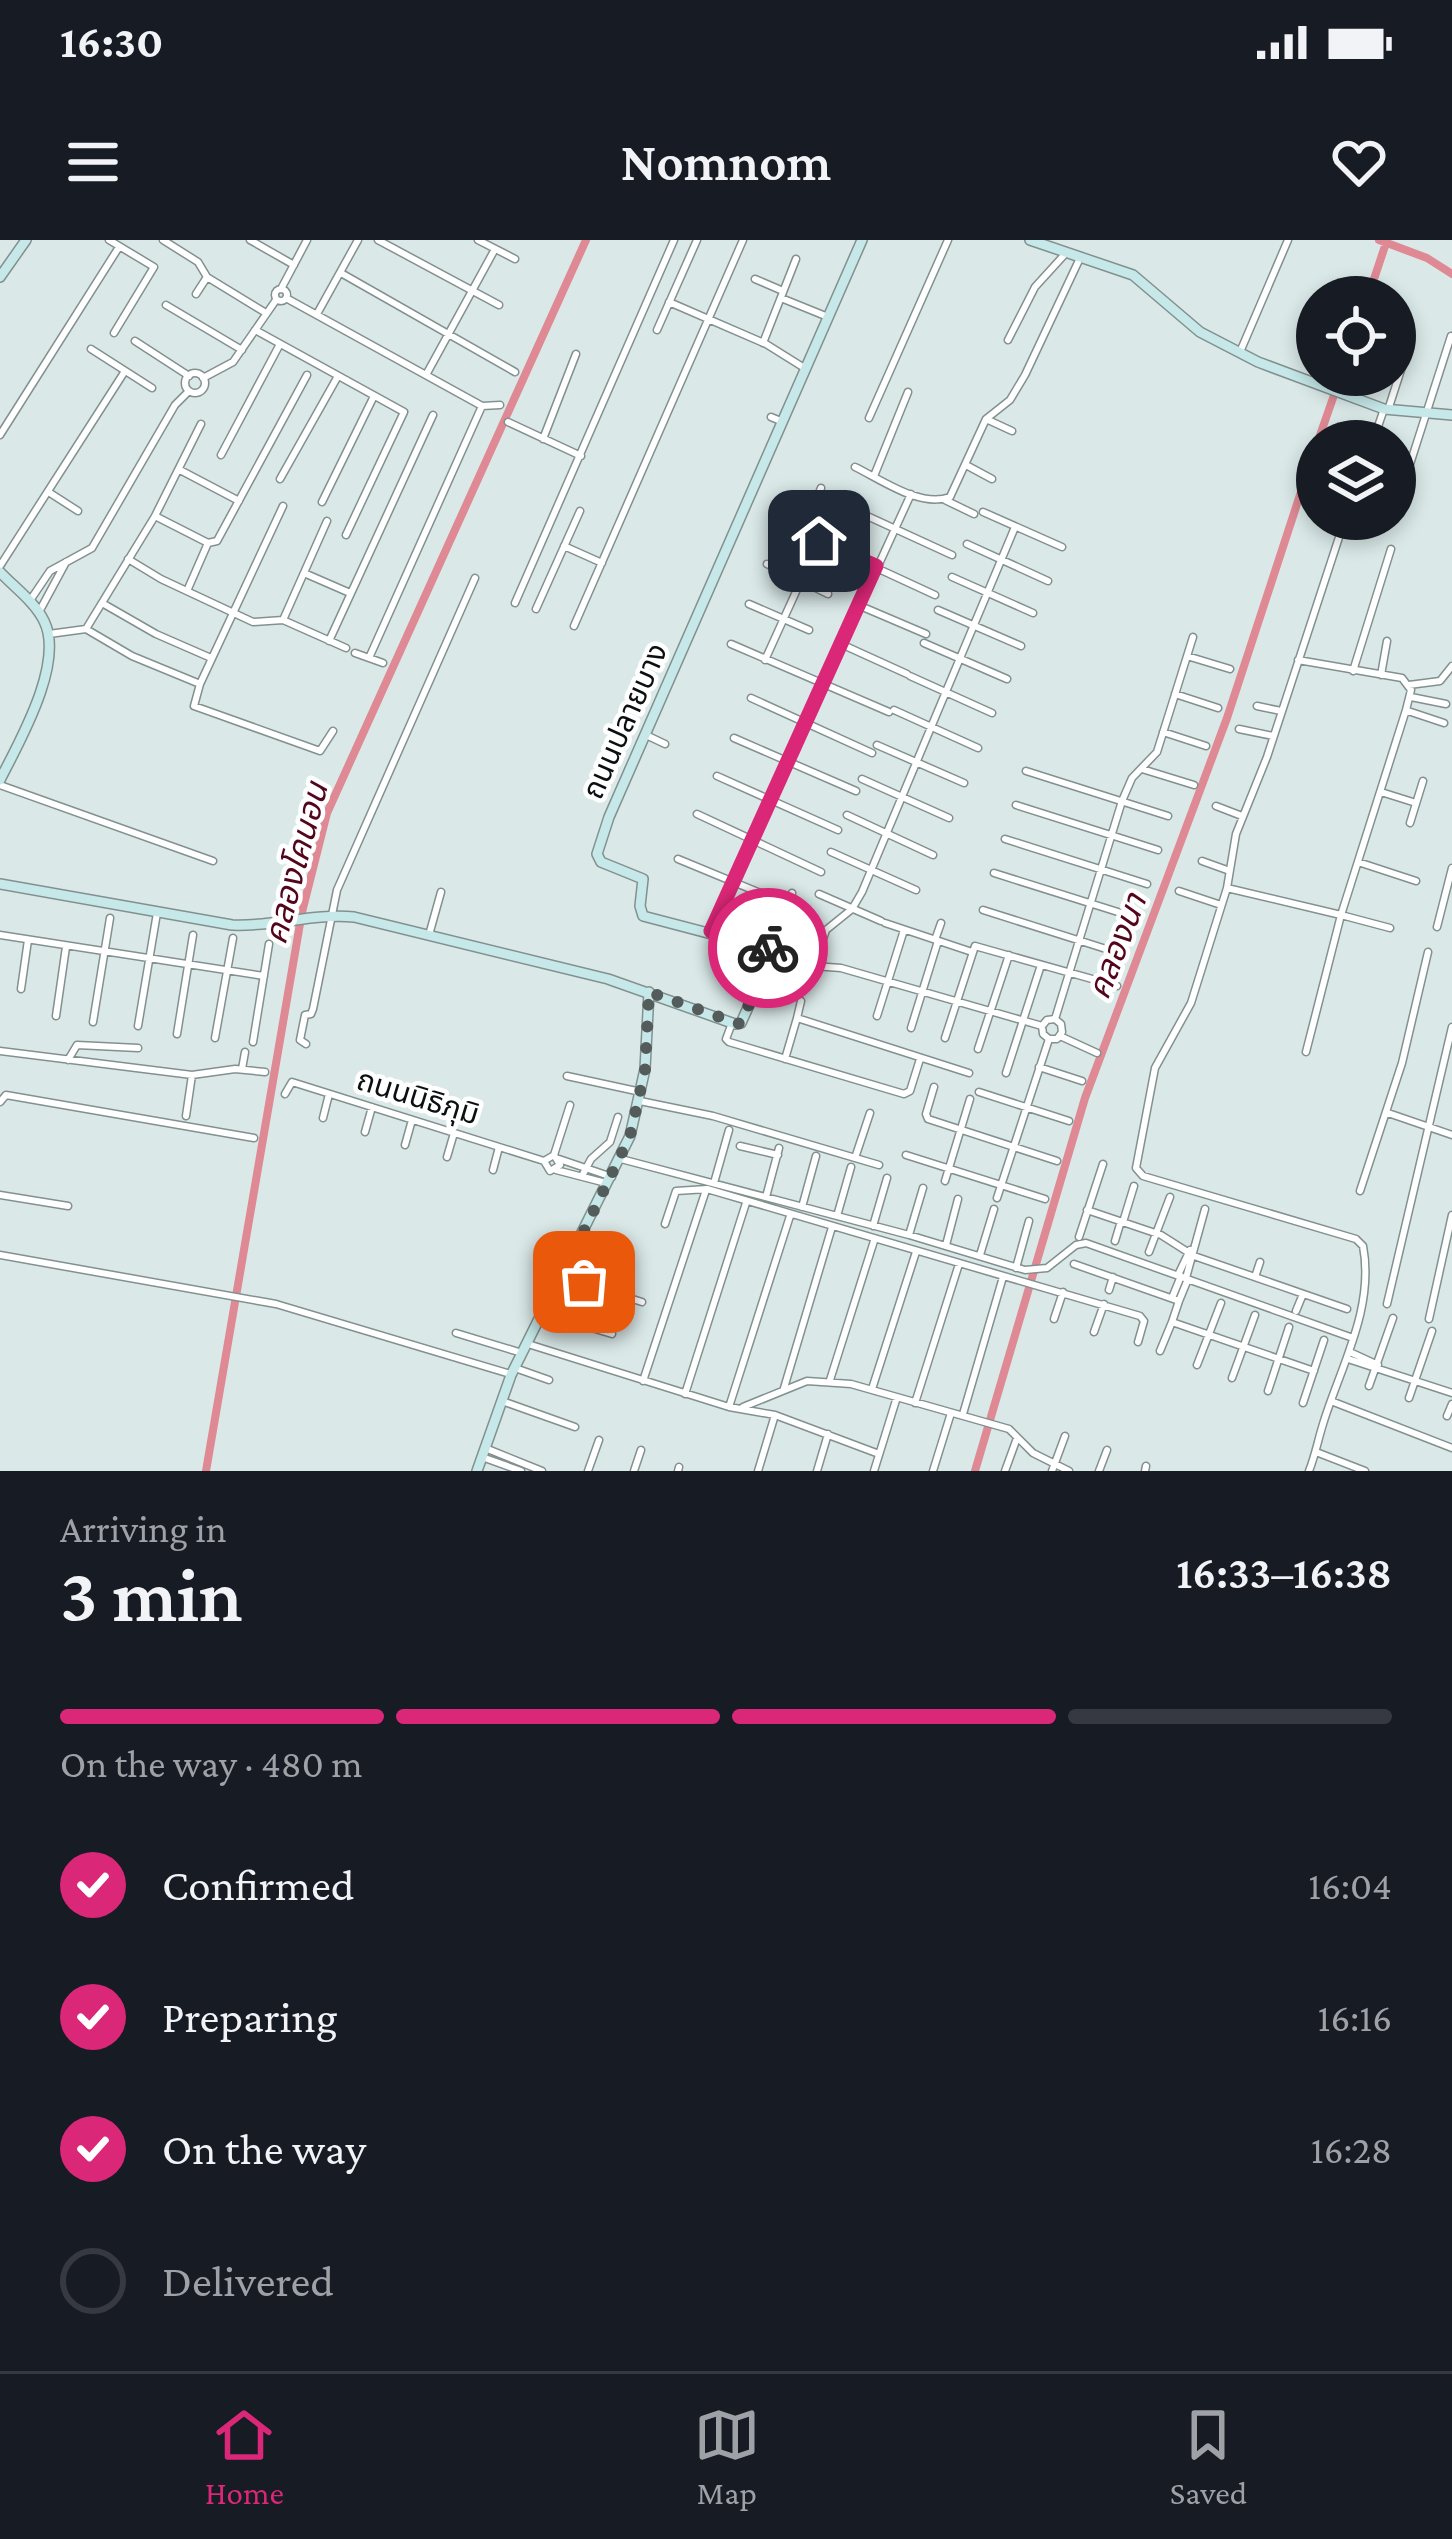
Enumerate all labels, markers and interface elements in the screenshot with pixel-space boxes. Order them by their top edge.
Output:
text: 16:30 [60,17,163,67]
icon: menu [60,129,126,195]
icon: heart [1326,129,1392,195]
text: Nomnom [621,132,832,192]
map controls [1296,276,1416,540]
button: locate [1296,276,1416,396]
button: layers [1296,420,1416,540]
pin [768,490,870,592]
icon: home [786,508,852,574]
street label: ถนนปลายบาง [576,638,673,804]
water label: คลองโคนอน [256,777,335,948]
water label: คลองนา [1080,887,1154,1004]
courier [708,888,828,1008]
icon: bike [735,915,801,981]
street label: ถนนนิธิภุมิ [352,1062,483,1133]
pin [533,1231,635,1333]
icon: bag [551,1249,617,1315]
text: Arriving in [60,1507,227,1550]
text: 16:33–16:38 [1176,1548,1392,1598]
text: 3 min [60,1551,243,1638]
text: On the way · 480 m [60,1742,363,1785]
icon: check [60,1852,126,1918]
text: Confirmed [162,1860,354,1910]
text: 16:04 [1308,1864,1392,1907]
icon: check [60,1984,126,2050]
text: Preparing [162,1992,338,2042]
text: 16:16 [1318,1996,1392,2039]
icon: check [60,2116,126,2182]
text: On the way [162,2124,366,2174]
text: 16:28 [1311,2128,1392,2171]
text: Delivered [162,2256,334,2306]
tab: Home [205,2402,284,2511]
tab: Map [694,2402,760,2511]
tab: Saved [1170,2402,1247,2511]

